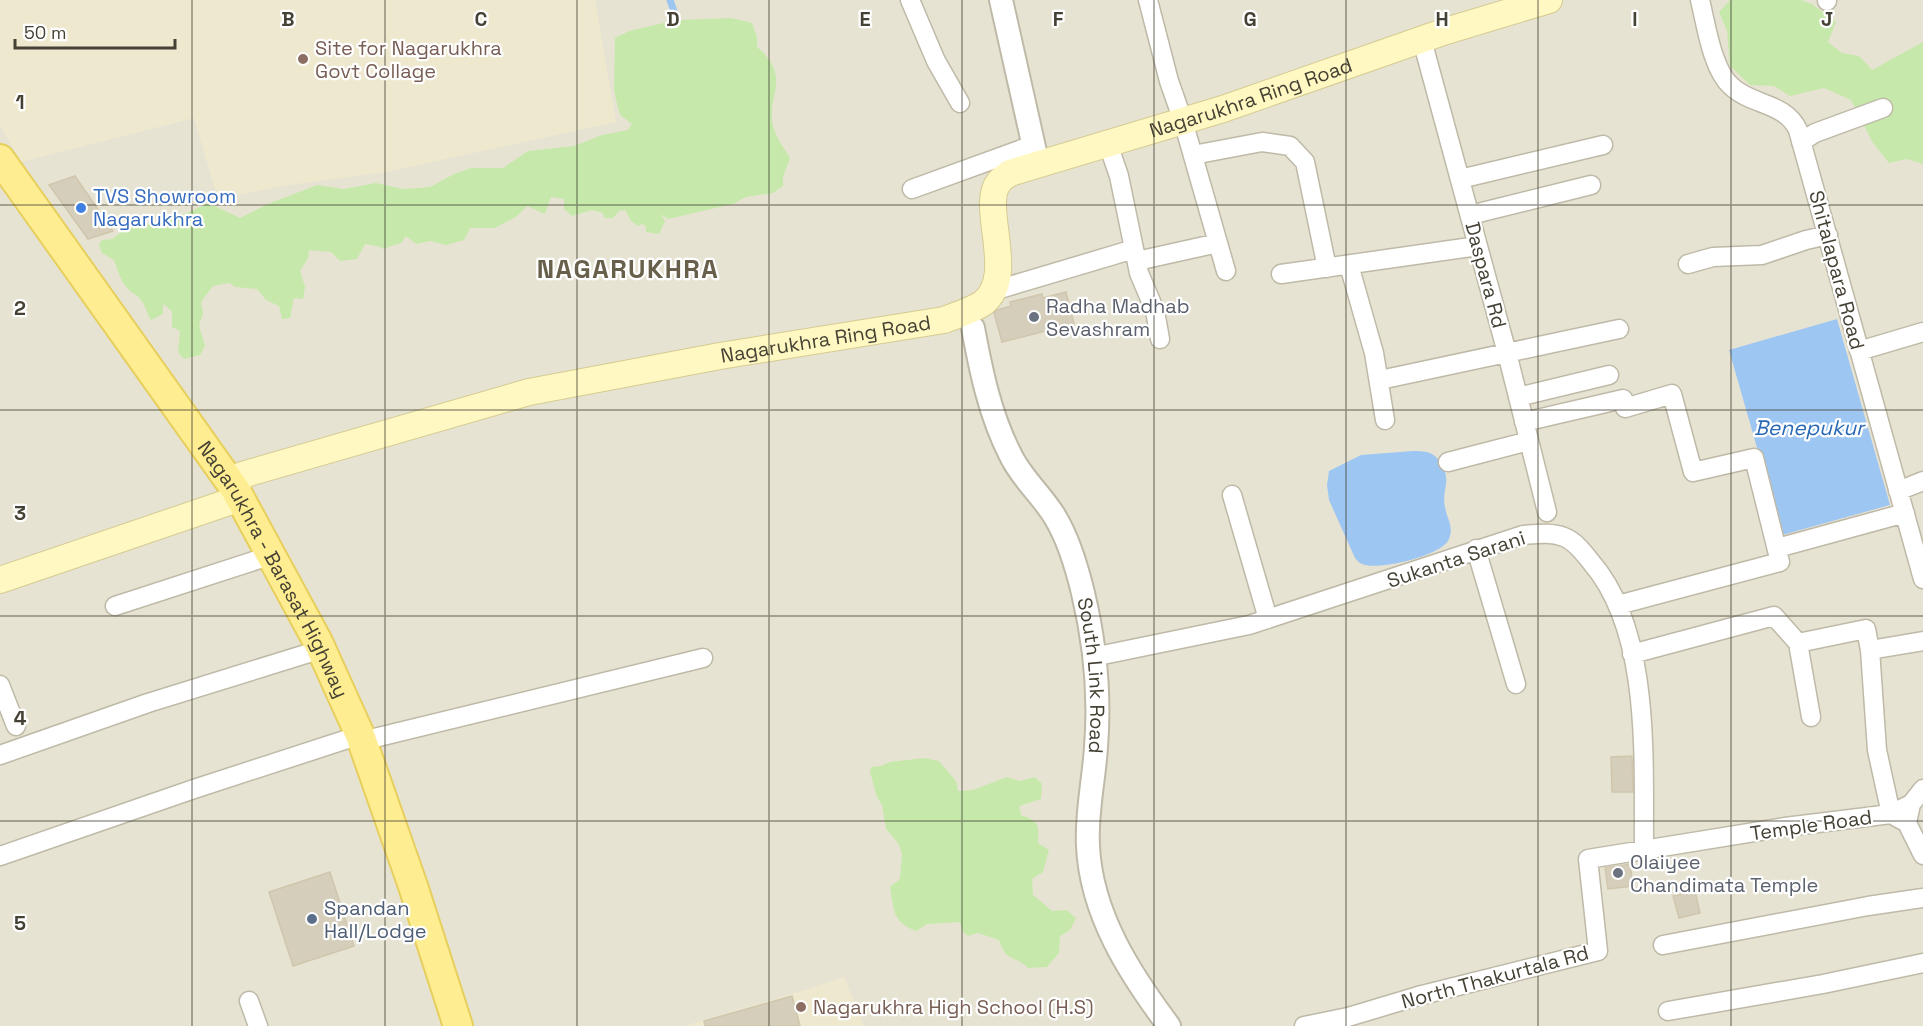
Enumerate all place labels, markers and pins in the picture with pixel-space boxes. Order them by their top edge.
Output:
place label: Site for Nagarukhra Govt Collage [315,35,502,84]
marker: Site for Nagarukhra Govt Collage [296,52,310,66]
place label: TVS Showroom Nagarukhra [93,183,236,232]
marker: TVS Showroom Nagarukhra [74,201,88,215]
place label: Radha Madhab Sevashram [1046,293,1190,342]
marker: Radha Madhab Sevashram [1027,310,1041,324]
place label: Olaiyee Chandimata Temple [1630,849,1818,898]
marker: Olaiyee Chandimata Temple [1611,866,1625,880]
place label: Spandan Hall/Lodge [324,895,427,944]
marker: Spandan Hall/Lodge [305,912,319,926]
place label: Nagarukhra High School (H.S) [813,994,1093,1020]
marker: Nagarukhra High School (H.S) [794,1000,808,1014]

